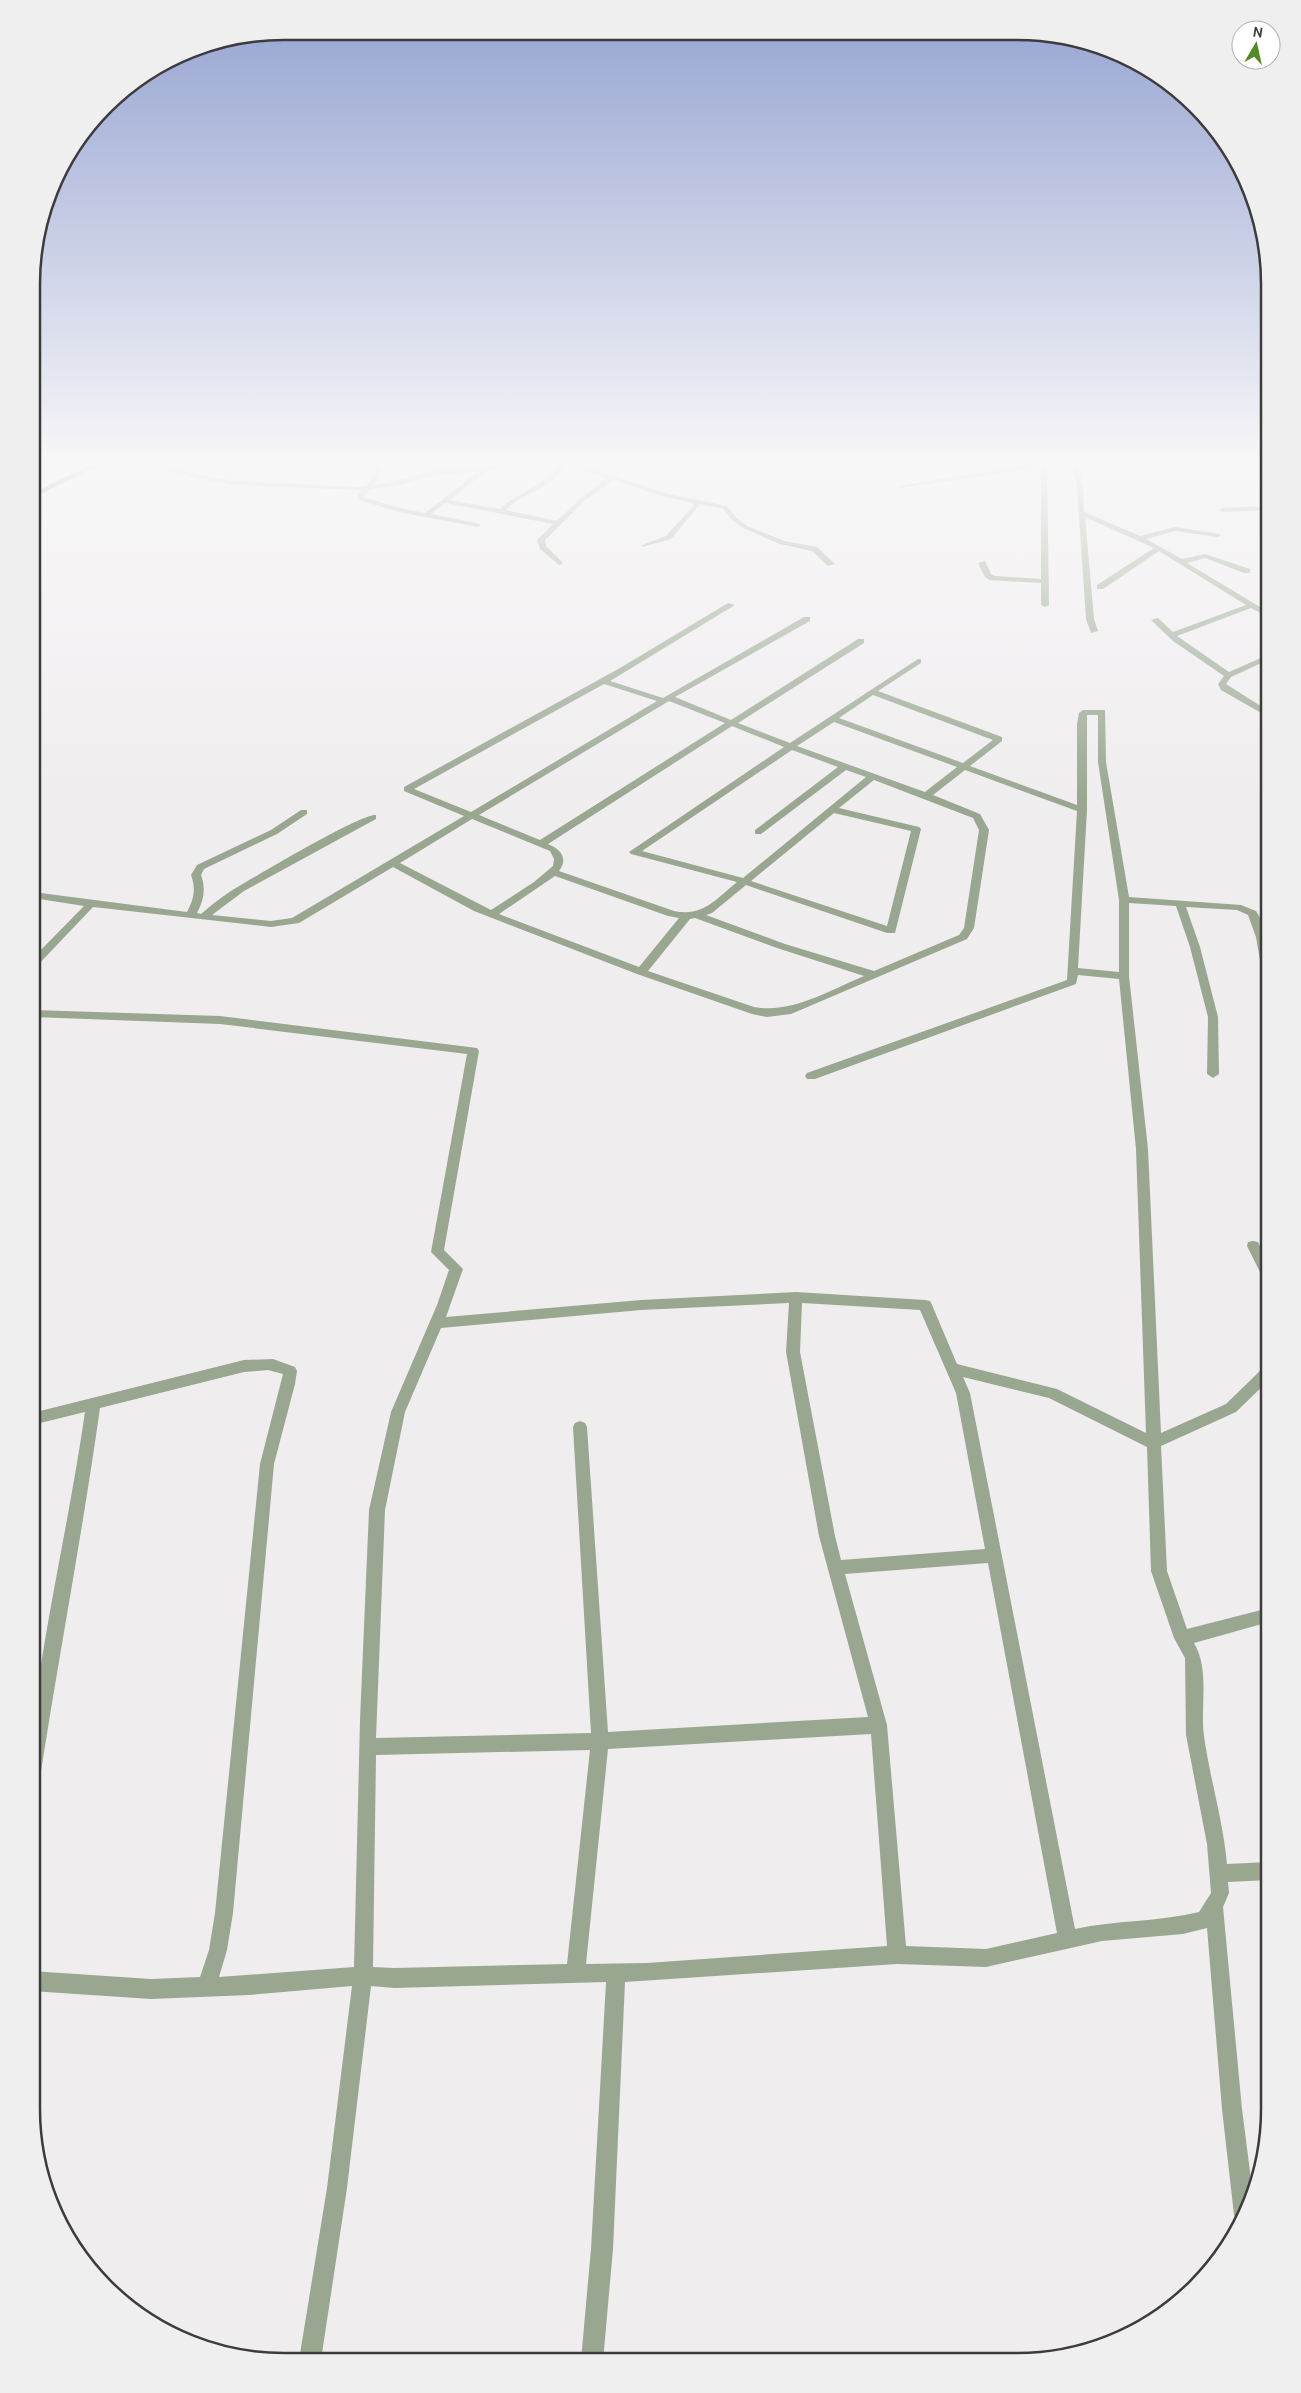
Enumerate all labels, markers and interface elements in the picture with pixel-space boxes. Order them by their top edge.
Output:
north arrow [1231,20,1281,70]
text: N [1252,22,1264,42]

